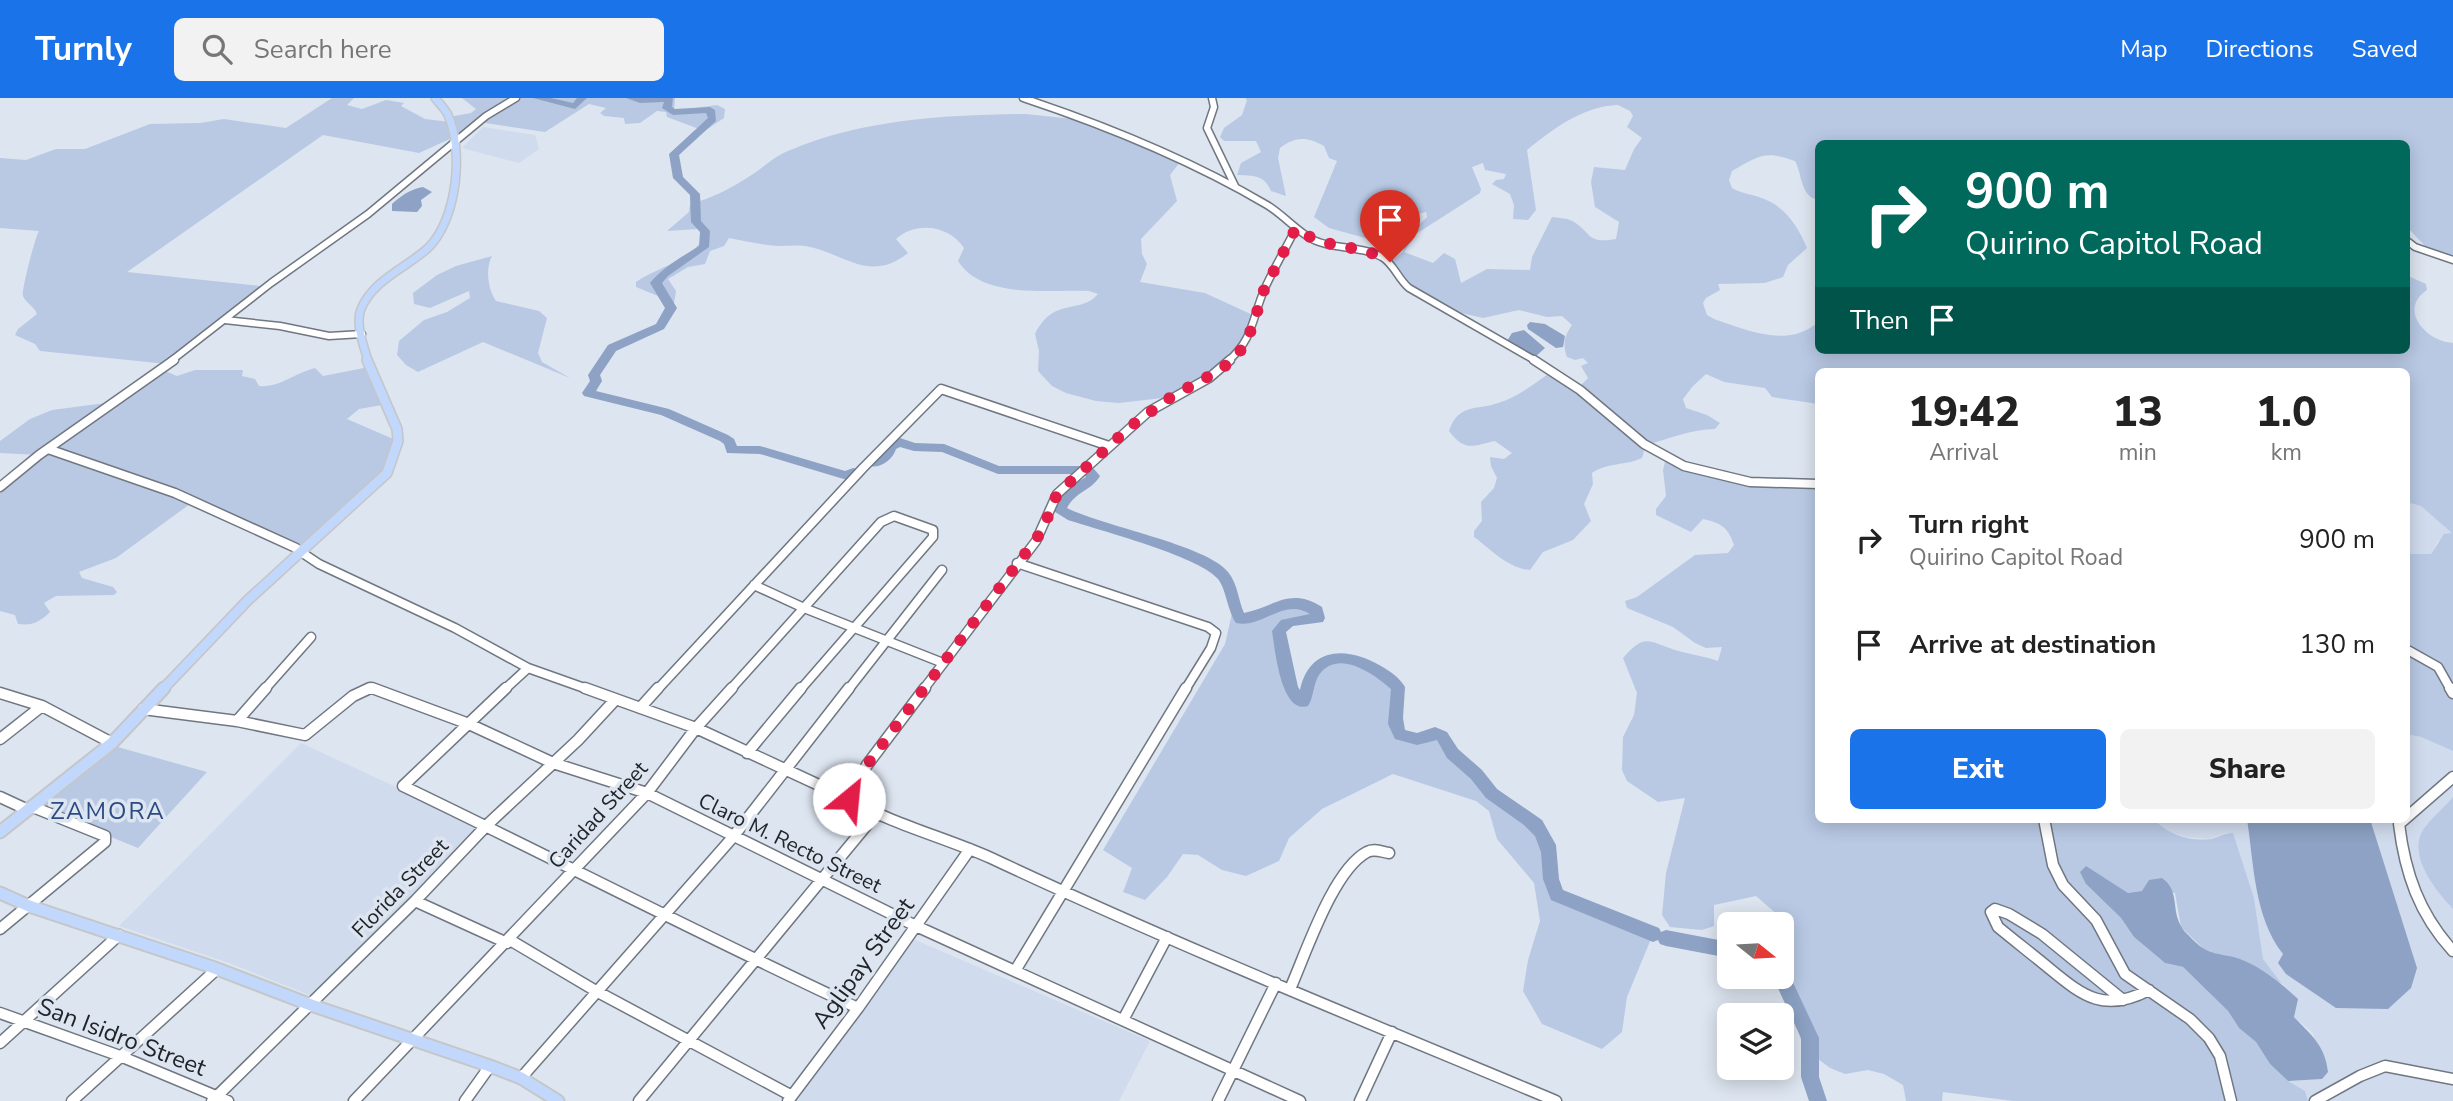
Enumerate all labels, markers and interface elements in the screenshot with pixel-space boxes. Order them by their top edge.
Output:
search box [174,18,664,81]
text: Turnly [35,27,132,72]
icon: search [198,30,236,68]
text: Search here [254,32,392,67]
text: Map [2120,33,2167,65]
text: Directions [2205,33,2314,65]
text: Saved [2352,33,2418,65]
text: 900 m [1965,158,2109,225]
icon: right [1850,168,1941,259]
pin [1360,190,1420,262]
icon: arrive [1371,201,1409,239]
text: Quirino Capitol Road [1965,222,2263,265]
icon: arrive [1923,301,1961,339]
text: Then [1850,303,1909,338]
text: 19:42 [1908,384,2020,441]
text: 13 [2112,384,2163,441]
text: 1.0 [2256,384,2317,441]
text: Arrival [1929,437,1998,468]
text: min [2119,437,2157,468]
text: km [2271,437,2302,468]
text: Turn right [1909,507,2028,542]
icon: right [1850,521,1888,559]
text: 900 m [2299,522,2375,557]
text: Quirino Capitol Road [1909,542,2123,573]
icon: arrive [1850,626,1888,664]
text: Arrive at destination [1909,627,2156,662]
text: 130 m [2299,627,2375,662]
button: Exit [1850,729,2106,809]
button: Share [2120,729,2375,809]
street label: Caridad Street [542,755,654,875]
position arrow [812,762,886,836]
street label: Claro M. Recto Street [694,786,887,900]
district label: ZAMORA [50,795,166,827]
street label: Florida Street [346,832,455,944]
street label: Aglipay Street [805,891,922,1035]
north arrow [1717,912,1794,989]
map controls [1717,912,1794,1080]
street label: San Isidro Street [33,990,211,1084]
button: layers [1717,1003,1794,1080]

